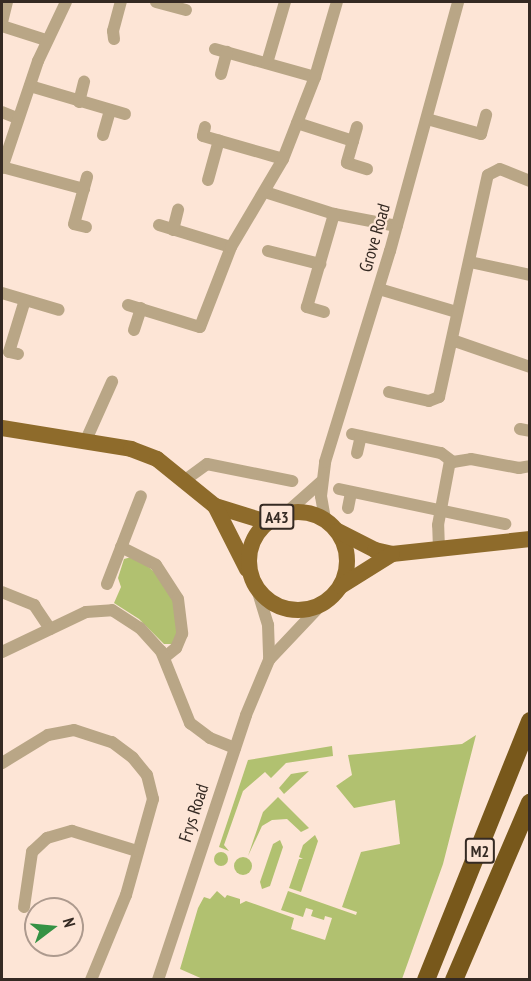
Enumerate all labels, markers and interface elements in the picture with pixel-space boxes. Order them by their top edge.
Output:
street label: Grove Road [355,201,395,275]
road number: A43 [259,504,295,530]
street label: Frys Road [174,781,214,845]
road number: M2 [464,838,496,864]
north arrow [24,897,84,957]
text: N [59,916,80,929]

